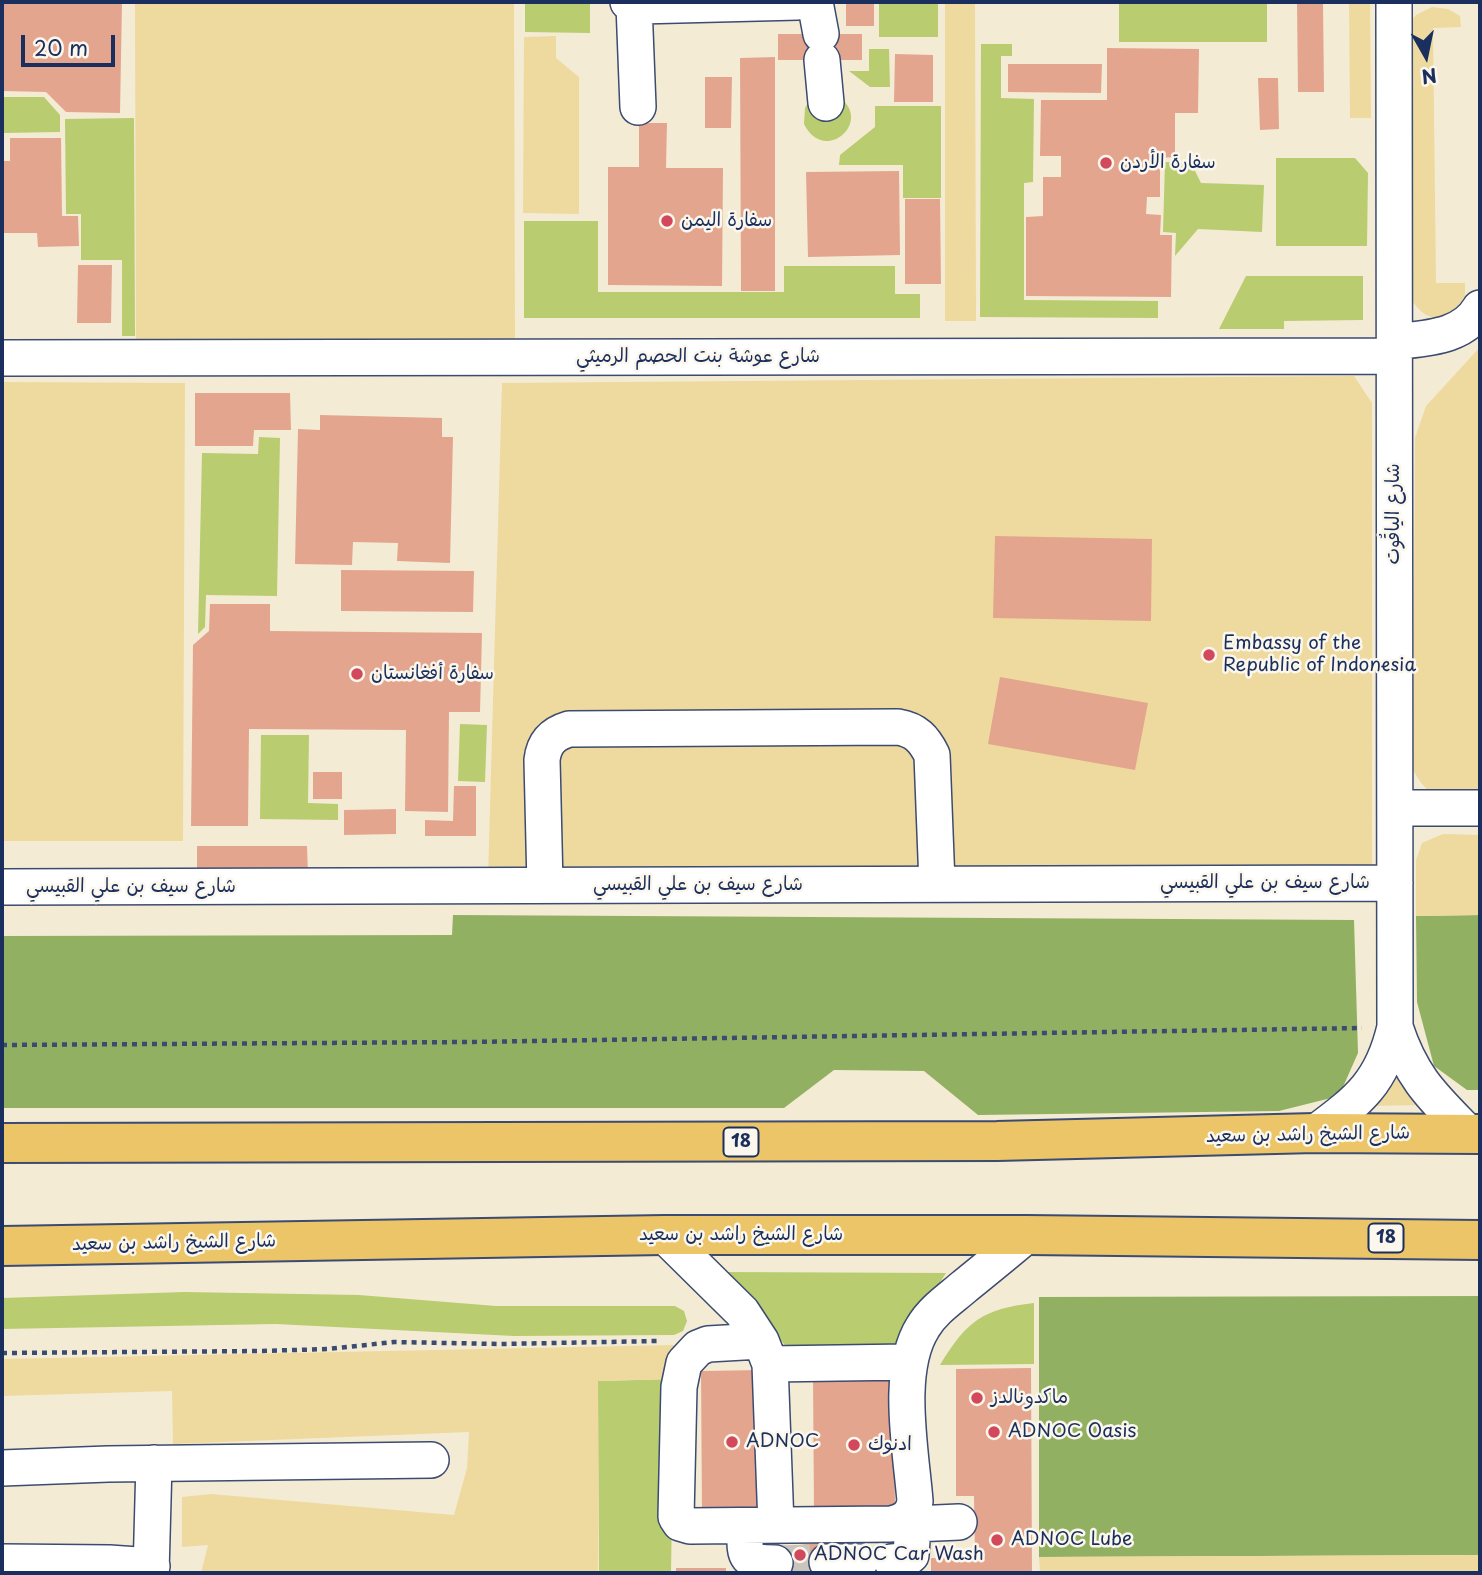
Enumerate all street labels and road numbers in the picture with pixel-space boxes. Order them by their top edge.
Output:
street label: شارع عوشة بنت الحصم الرميثي [576,346,820,368]
street label: شارع الياقُوت [1383,463,1405,565]
street label: شارع سيف بن علي القبيسي [1160,872,1370,894]
street label: شارع سيف بن علي القبيسي [593,874,803,896]
street label: شارع سيف بن علي القبيسي [26,876,236,898]
street label: شارع الشيخ راشد بن سعيد [1206,1122,1410,1148]
road number: 18 [724,1128,758,1156]
street label: شارع الشيخ راشد بن سعيد [639,1224,843,1246]
road number: 18 [1368,1224,1404,1252]
street label: شارع الشيخ راشد بن سعيد [72,1230,276,1256]

